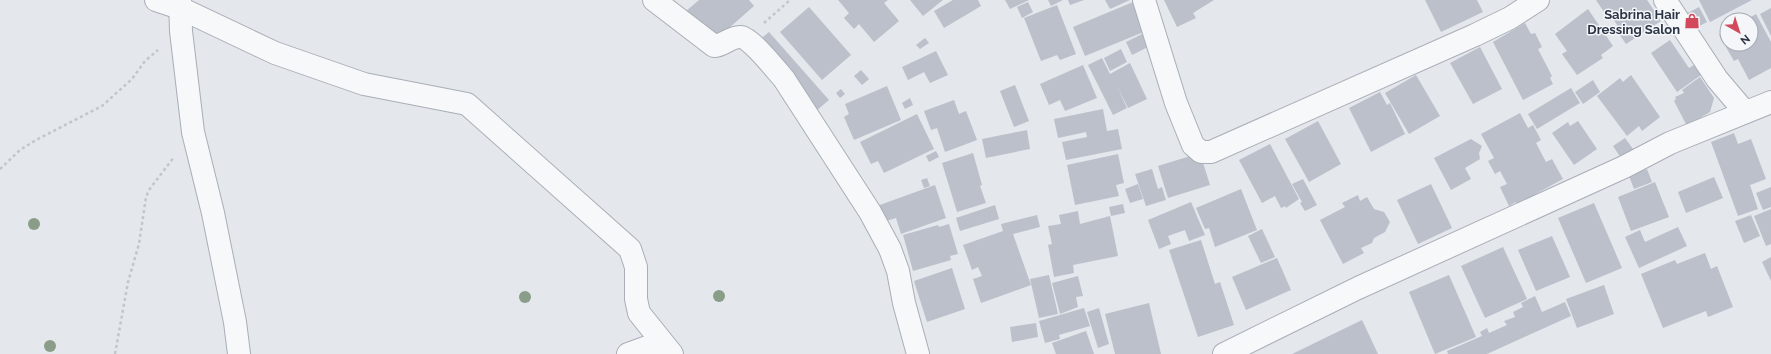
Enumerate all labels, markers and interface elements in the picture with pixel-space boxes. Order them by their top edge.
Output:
place label: Sabrina Hair Dressing Salon [1587,7,1680,37]
shop icon: Sabrina Hair Dressing Salon [1683,12,1701,30]
north arrow [1719,12,1759,52]
text: N [1738,32,1752,47]

